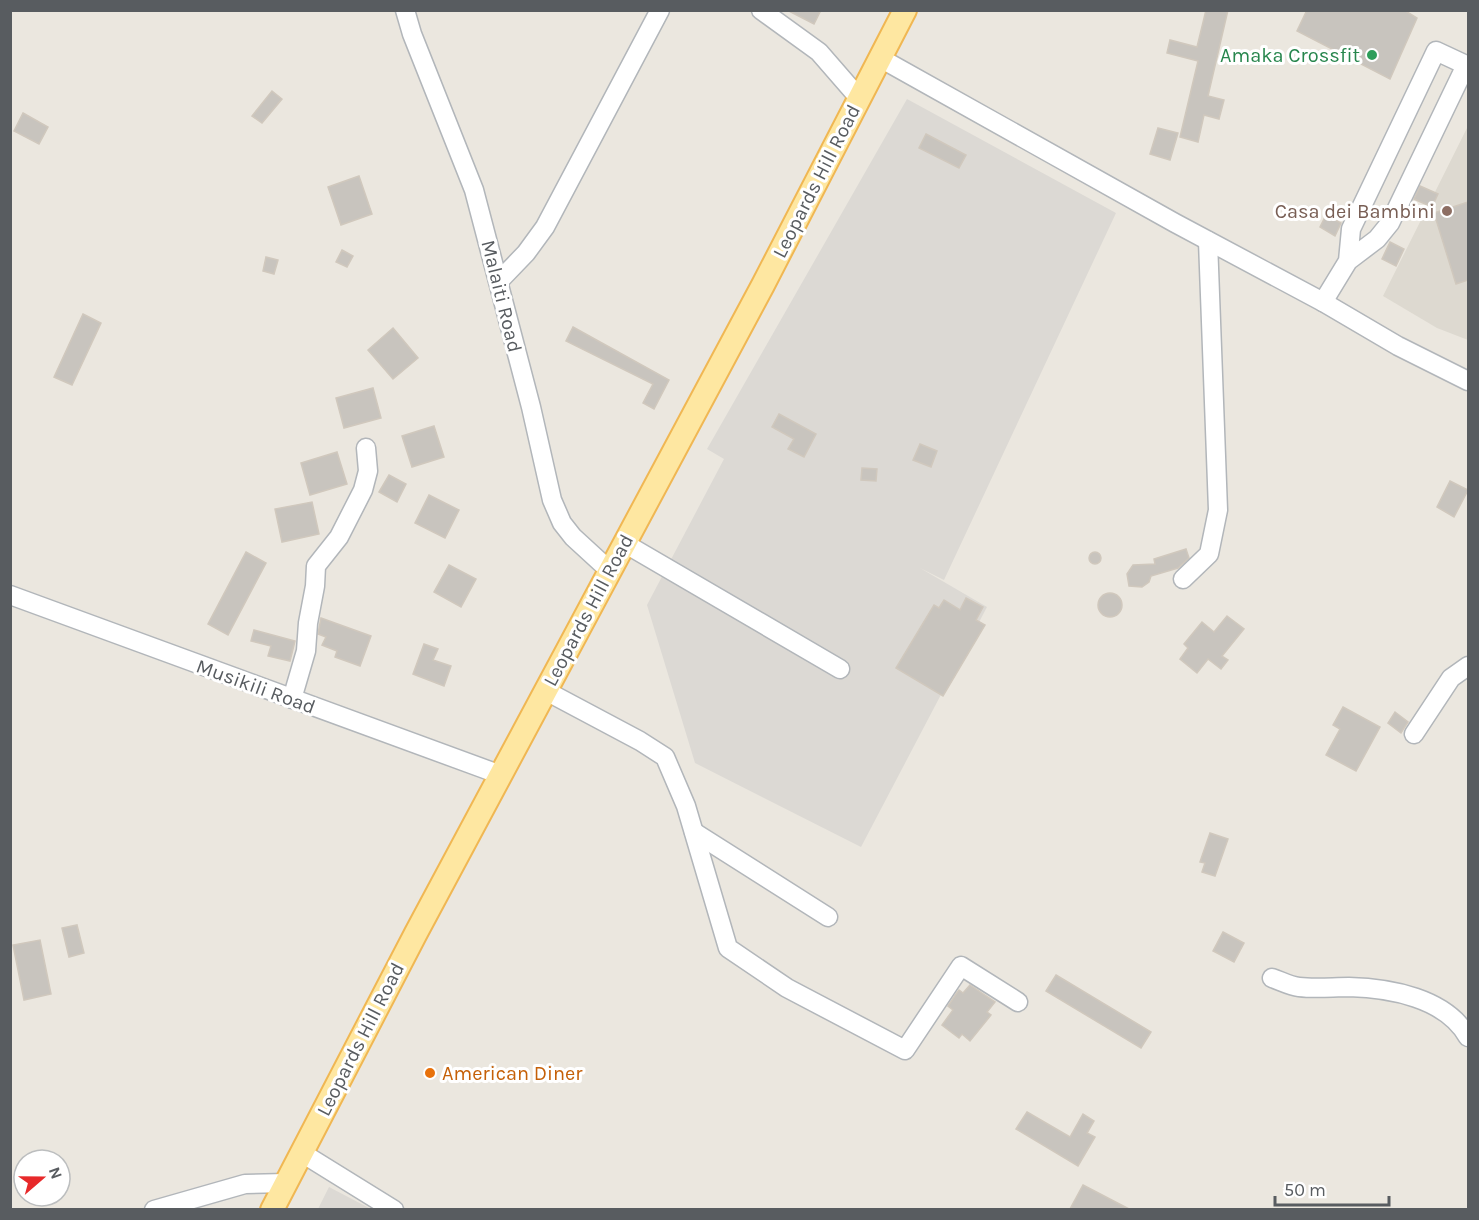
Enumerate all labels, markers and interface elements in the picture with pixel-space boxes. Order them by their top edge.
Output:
place label: Amaka Crossfit [1220,44,1360,67]
marker: Amaka Crossfit [1365,48,1379,62]
street label: Leopards Hill Road [768,101,865,262]
place label: Casa dei Bambini [1275,200,1435,223]
marker: Casa dei Bambini [1440,204,1454,218]
street label: Malaiti Road [476,238,527,355]
street label: Leopards Hill Road [539,530,638,690]
street label: Musikili Road [193,654,319,719]
street label: Leopards Hill Road [312,959,409,1120]
place label: American Diner [442,1062,583,1085]
marker: American Diner [423,1066,437,1080]
north arrow [12,1148,72,1208]
text: N [45,1164,67,1182]
scale bar [1275,1169,1389,1207]
text: 50 m [1284,1179,1326,1201]

